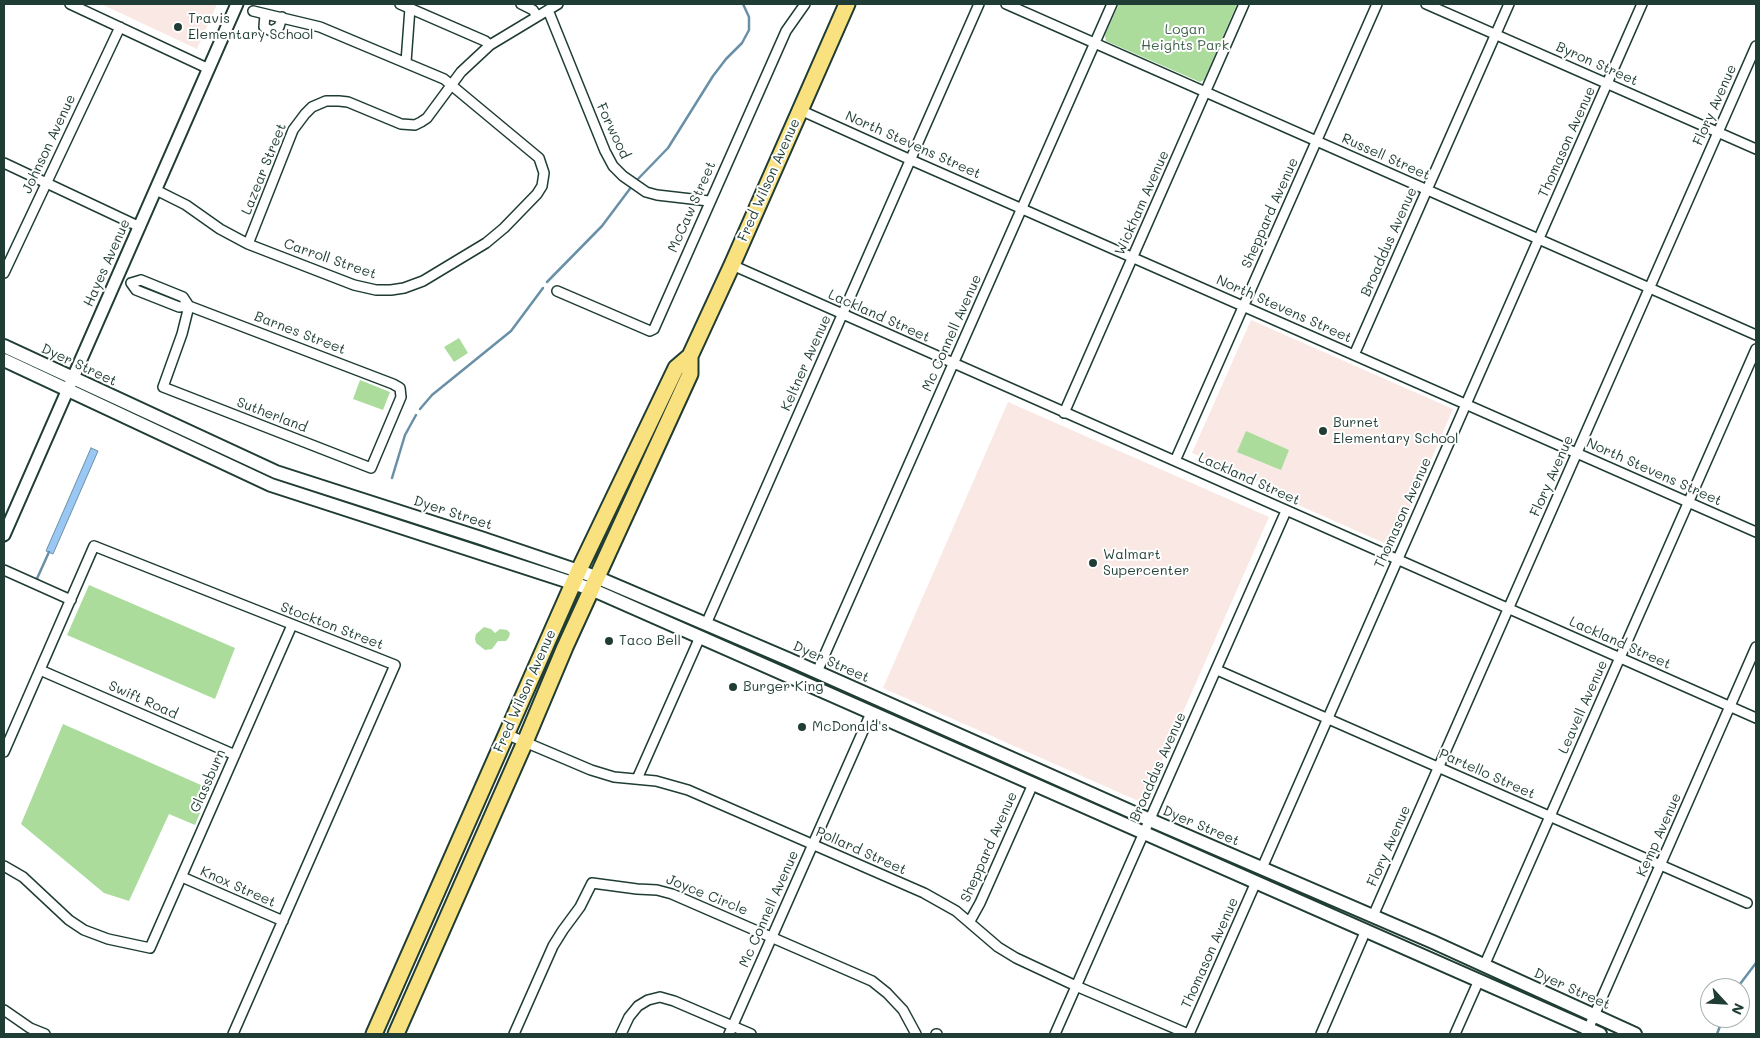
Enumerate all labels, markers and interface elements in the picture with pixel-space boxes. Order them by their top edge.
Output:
place label: Travis Elementary School [188,11,314,44]
marker: Travis Elementary School [172,21,184,33]
park label: Logan Heights Park [1141,22,1229,54]
street label: Byron Street [1553,38,1641,90]
street label: Flory Avenue [1690,62,1740,148]
street label: Thomason Avenue [1535,84,1599,200]
street label: Johnson Avenue [19,92,79,196]
street label: Forwood [593,100,633,162]
street label: North Stevens Street [843,108,983,182]
street label: Fred Wilson Avenue [734,116,804,244]
street label: Lazear Street [238,121,290,217]
street label: Russell Street [1339,130,1433,184]
street label: Wickham Avenue [1111,148,1173,258]
street label: Sheppard Avenue [1238,155,1302,271]
street label: McCaw Street [664,159,720,255]
street label: Broaddus Avenue [1357,185,1421,299]
street label: Hayes Avenue [80,216,134,310]
street label: Carroll Street [281,235,379,283]
street label: Mc Connell Avenue [919,272,985,394]
street label: North Stevens Street [1214,272,1354,346]
street label: Lackland Street [825,286,933,346]
street label: Barnes Street [252,308,348,358]
street label: Keltner Avenue [777,312,835,414]
street label: Dyer Street [38,340,120,390]
street label: Sutherland [234,394,310,436]
place label: Burnet Elementary School [1333,415,1459,448]
marker: Burnet Elementary School [1317,425,1329,437]
street label: Flory Avenue [1527,433,1577,519]
street label: North Stevens Street [1584,435,1724,509]
street label: Lackland Street [1195,449,1303,509]
street label: Thomason Avenue [1371,455,1435,571]
street label: Dyer Street [412,492,494,534]
place label: Walmart Supercenter [1103,547,1189,580]
marker: Walmart Supercenter [1087,557,1099,569]
street label: Stockton Street [278,599,386,653]
street label: Lackland Street [1566,613,1674,673]
street label: Fred Wilson Avenue [490,627,560,755]
place label: Taco Bell [619,633,681,649]
marker: Taco Bell [603,635,615,647]
street label: Dyer Street [790,638,872,686]
street label: Leavell Avenue [1555,658,1611,756]
street label: Swift Road [106,677,180,723]
place label: Burger King [743,679,823,695]
marker: Burger King [727,681,739,693]
street label: Broaddus Avenue [1126,710,1190,824]
place label: McDonald's [812,719,888,735]
marker: McDonald's [796,721,808,733]
street label: Partello Street [1436,745,1538,803]
street label: Glassburn [187,747,229,815]
street label: Sheppard Avenue [957,789,1021,905]
street label: Kemp Avenue [1633,791,1685,879]
street label: Dyer Street [1160,802,1242,850]
street label: Flory Avenue [1364,803,1414,889]
street label: Pollard Street [813,823,909,879]
street label: Mc Connell Avenue [736,848,802,970]
street label: Knox Street [198,863,278,911]
street label: Joyce Circle [664,871,750,919]
street label: Thomason Avenue [1178,895,1242,1011]
street label: Dyer Street [1531,965,1613,1013]
north arrow [1700,978,1750,1028]
text: N [1727,1000,1749,1018]

